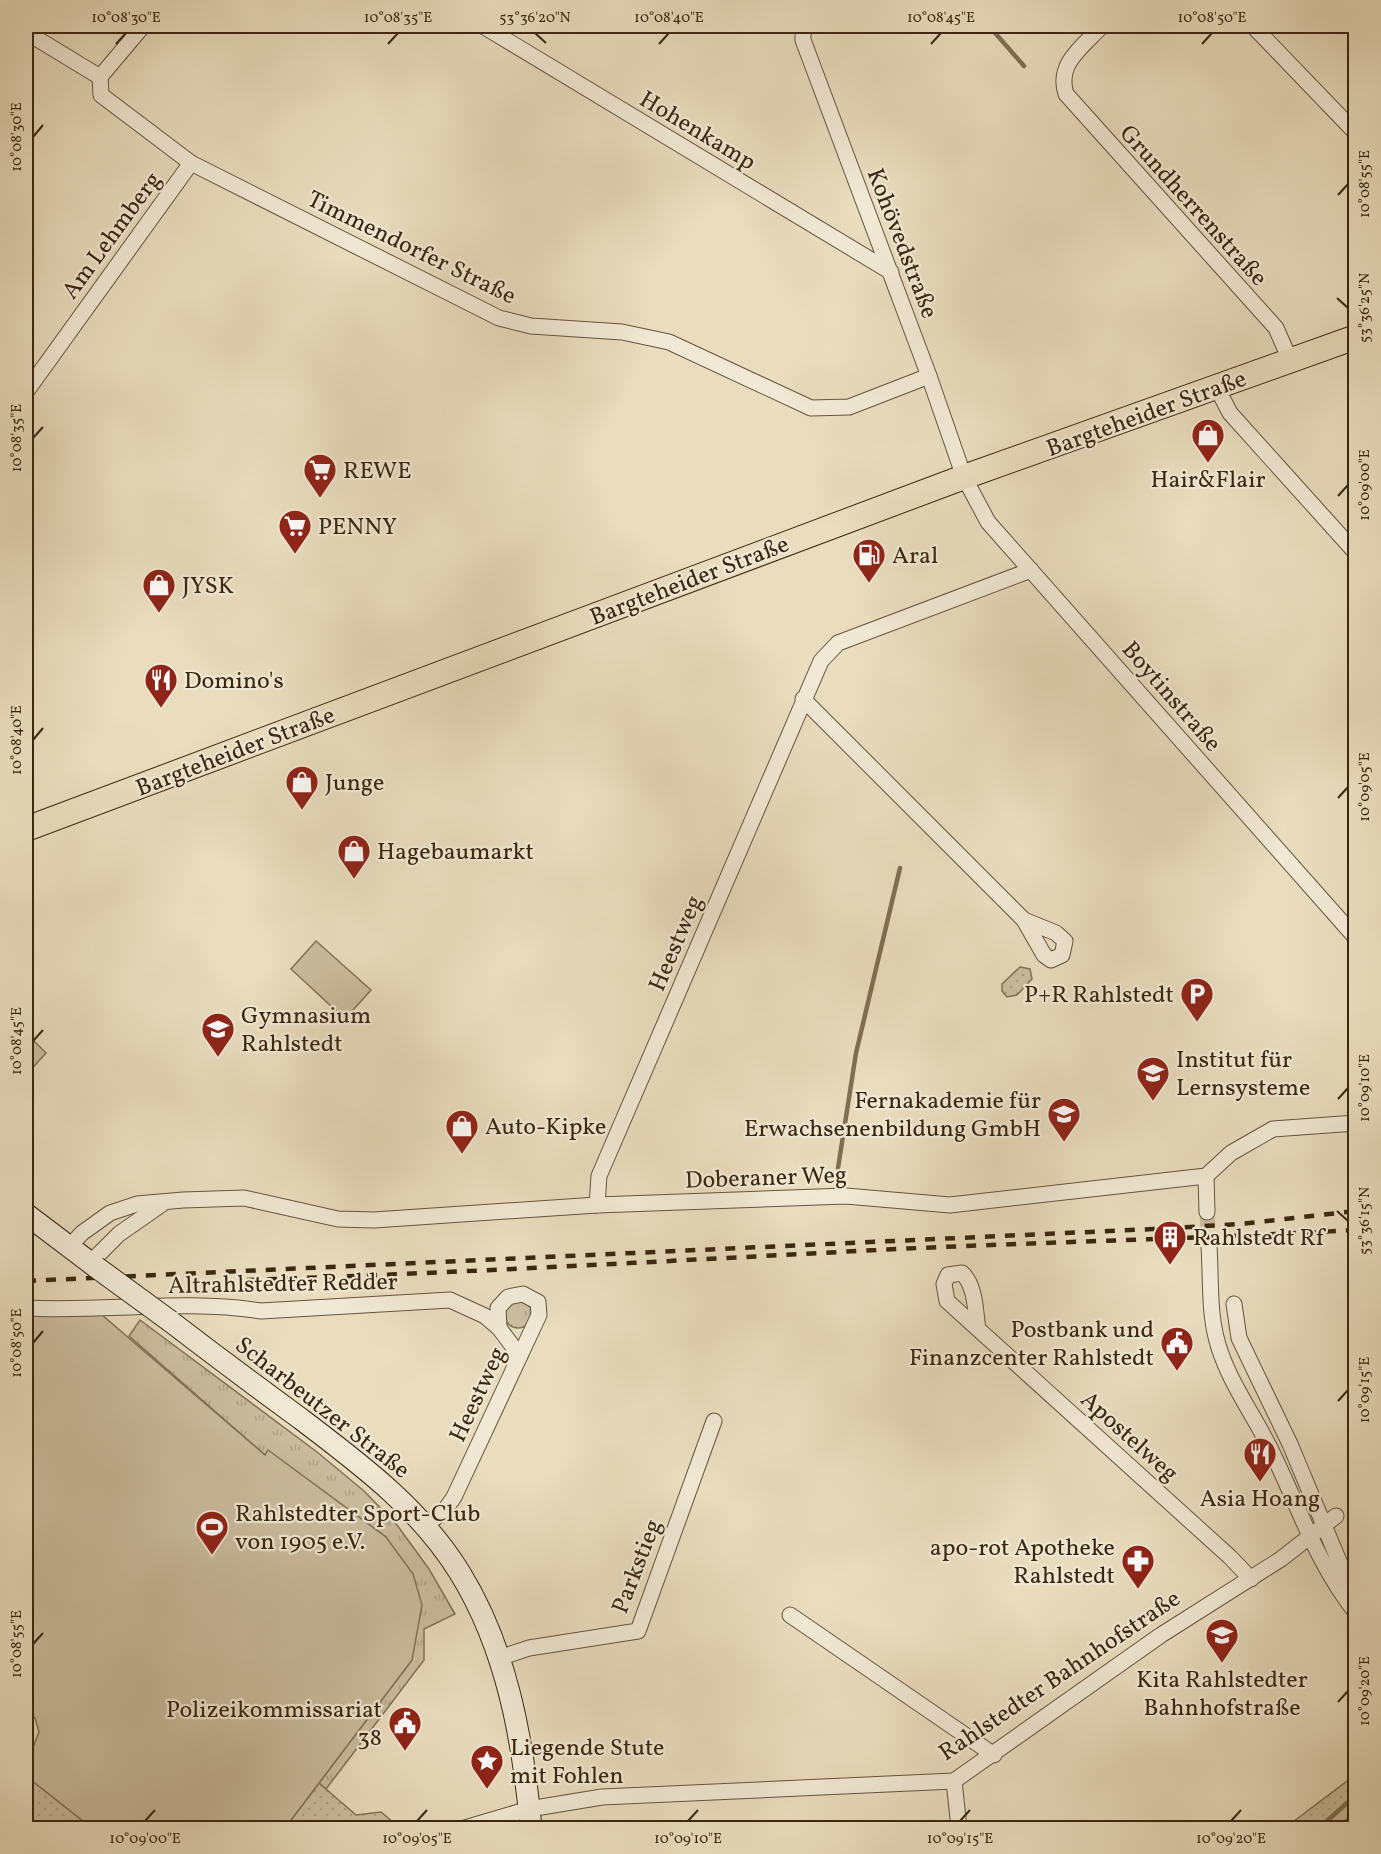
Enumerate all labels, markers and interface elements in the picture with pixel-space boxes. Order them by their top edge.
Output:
text: 10°08'30"E [91,8,161,29]
text: 10°08'35"E [364,8,432,29]
text: 53°36'20"N [499,8,571,29]
text: 10°08'40"E [634,8,704,29]
text: 10°08'45"E [907,8,975,29]
text: 10°08'50"E [1177,8,1247,29]
street label: Hohenkamp [632,84,762,180]
text: 10°08'30"E [7,102,28,172]
street label: Grundherrenstraße [1111,118,1274,295]
text: 10°08'55"E [1355,150,1376,218]
street label: Kohövedstraße [857,164,945,324]
street label: Am Lehmberg [55,165,170,307]
street label: Timmendorfer Straße [301,183,521,314]
text: 53°36'25"N [1355,273,1376,343]
street label: Bargteheider Straße [1042,363,1252,467]
text: 10°08'35"E [7,404,28,472]
shop icon: Hair&Flair [1190,417,1226,464]
text: 10°09'00"E [1355,449,1376,521]
supermarket icon: REWE [302,452,338,499]
place label: REWE [343,455,412,489]
place label: Hair&Flair [1151,464,1265,498]
supermarket icon: PENNY [277,508,313,555]
place label: PENNY [318,511,397,545]
street label: Bargteheider Straße [585,528,794,636]
fuel station icon: Aral [851,537,887,584]
place label: Aral [892,540,938,574]
shop icon: JYSK [141,567,177,614]
place label: JYSK [182,570,234,604]
street label: Boytinstraße [1113,635,1228,760]
restaurant icon: Domino's [143,662,179,709]
place label: Domino's [184,665,284,699]
street label: Bargteheider Straße [131,699,340,807]
text: 10°08'40"E [7,705,28,775]
text: 10°09'05"E [1355,752,1376,822]
shop icon: Junge [284,764,320,811]
place label: Junge [325,767,384,801]
shop icon: Hagebaumarkt [336,833,372,880]
place label: Hagebaumarkt [377,836,534,870]
street label: Heestweg [641,890,712,997]
parking icon: P+R Rahlstedt [1179,976,1215,1023]
place label: P+R Rahlstedt [1024,979,1174,1013]
place label: Gymnasium Rahlstedt [241,1000,371,1062]
text: 10°08'45"E [7,1007,28,1075]
school or university icon: Gymnasium Rahlstedt [200,1011,236,1058]
place label: Institut für Lernsysteme [1176,1044,1310,1106]
text: 10°09'10"E [1355,1054,1376,1122]
school or university icon: Institut für Lernsysteme [1135,1055,1171,1102]
place label: Fernakademie für Erwachsenenbildung GmbH [744,1085,1041,1147]
school or university icon: Fernakademie für Erwachsenenbildung GmbH [1046,1096,1082,1143]
shop icon: Auto-Kipke [444,1108,480,1155]
place label: Auto-Kipke [485,1111,606,1145]
street label: Doberaner Weg [684,1159,848,1199]
text: 53°36'15"N [1355,1187,1376,1255]
building icon: Rahlstedt Rf [1152,1219,1188,1266]
place label: Rahlstedt Rf [1193,1222,1327,1256]
street label: Altrahlstedter Redder [168,1266,398,1304]
text: 10°08'50"E [7,1308,28,1378]
place label: Postbank und Finanzcenter Rahlstedt [909,1314,1154,1376]
public building icon: Postbank und Finanzcenter Rahlstedt [1159,1325,1195,1372]
street label: Scharbeutzer Straße [227,1329,416,1488]
street label: Heestweg [442,1342,516,1448]
text: 10°09'15"E [1355,1357,1376,1423]
street label: Apostelweg [1072,1384,1185,1491]
restaurant icon: Asia Hoang [1242,1436,1278,1483]
place label: Asia Hoang [1200,1483,1320,1517]
place label: Rahlstedter Sport-Club von 1905 e.V. [235,1498,480,1560]
sports icon: Rahlstedter Sport-Club von 1905 e.V. [194,1509,230,1556]
street label: Parkstieg [604,1515,671,1619]
place label: apo-rot Apotheke Rahlstedt [930,1532,1115,1594]
pharmacy icon: apo-rot Apotheke Rahlstedt [1120,1543,1156,1590]
street label: Rahlstedter Bahnhofstraße [933,1583,1188,1770]
text: 10°08'55"E [7,1610,28,1678]
school or university icon: Kita Rahlstedter Bahnhofstraße [1204,1617,1240,1664]
text: 10°09'20"E [1355,1656,1376,1726]
place label: Kita Rahlstedter Bahnhofstraße [1136,1664,1308,1726]
place label: Polizeikommissariat 38 [166,1694,382,1756]
public building icon: Polizeikommissariat 38 [387,1705,423,1752]
place label: Liegende Stute mit Fohlen [510,1732,665,1794]
place icon: Liegende Stute mit Fohlen [469,1743,505,1790]
text: 10°09'00"E [109,1829,181,1850]
text: 10°09'05"E [382,1829,452,1850]
text: 10°09'10"E [654,1829,722,1850]
text: 10°09'15"E [927,1829,993,1850]
text: 10°09'20"E [1196,1829,1266,1850]

